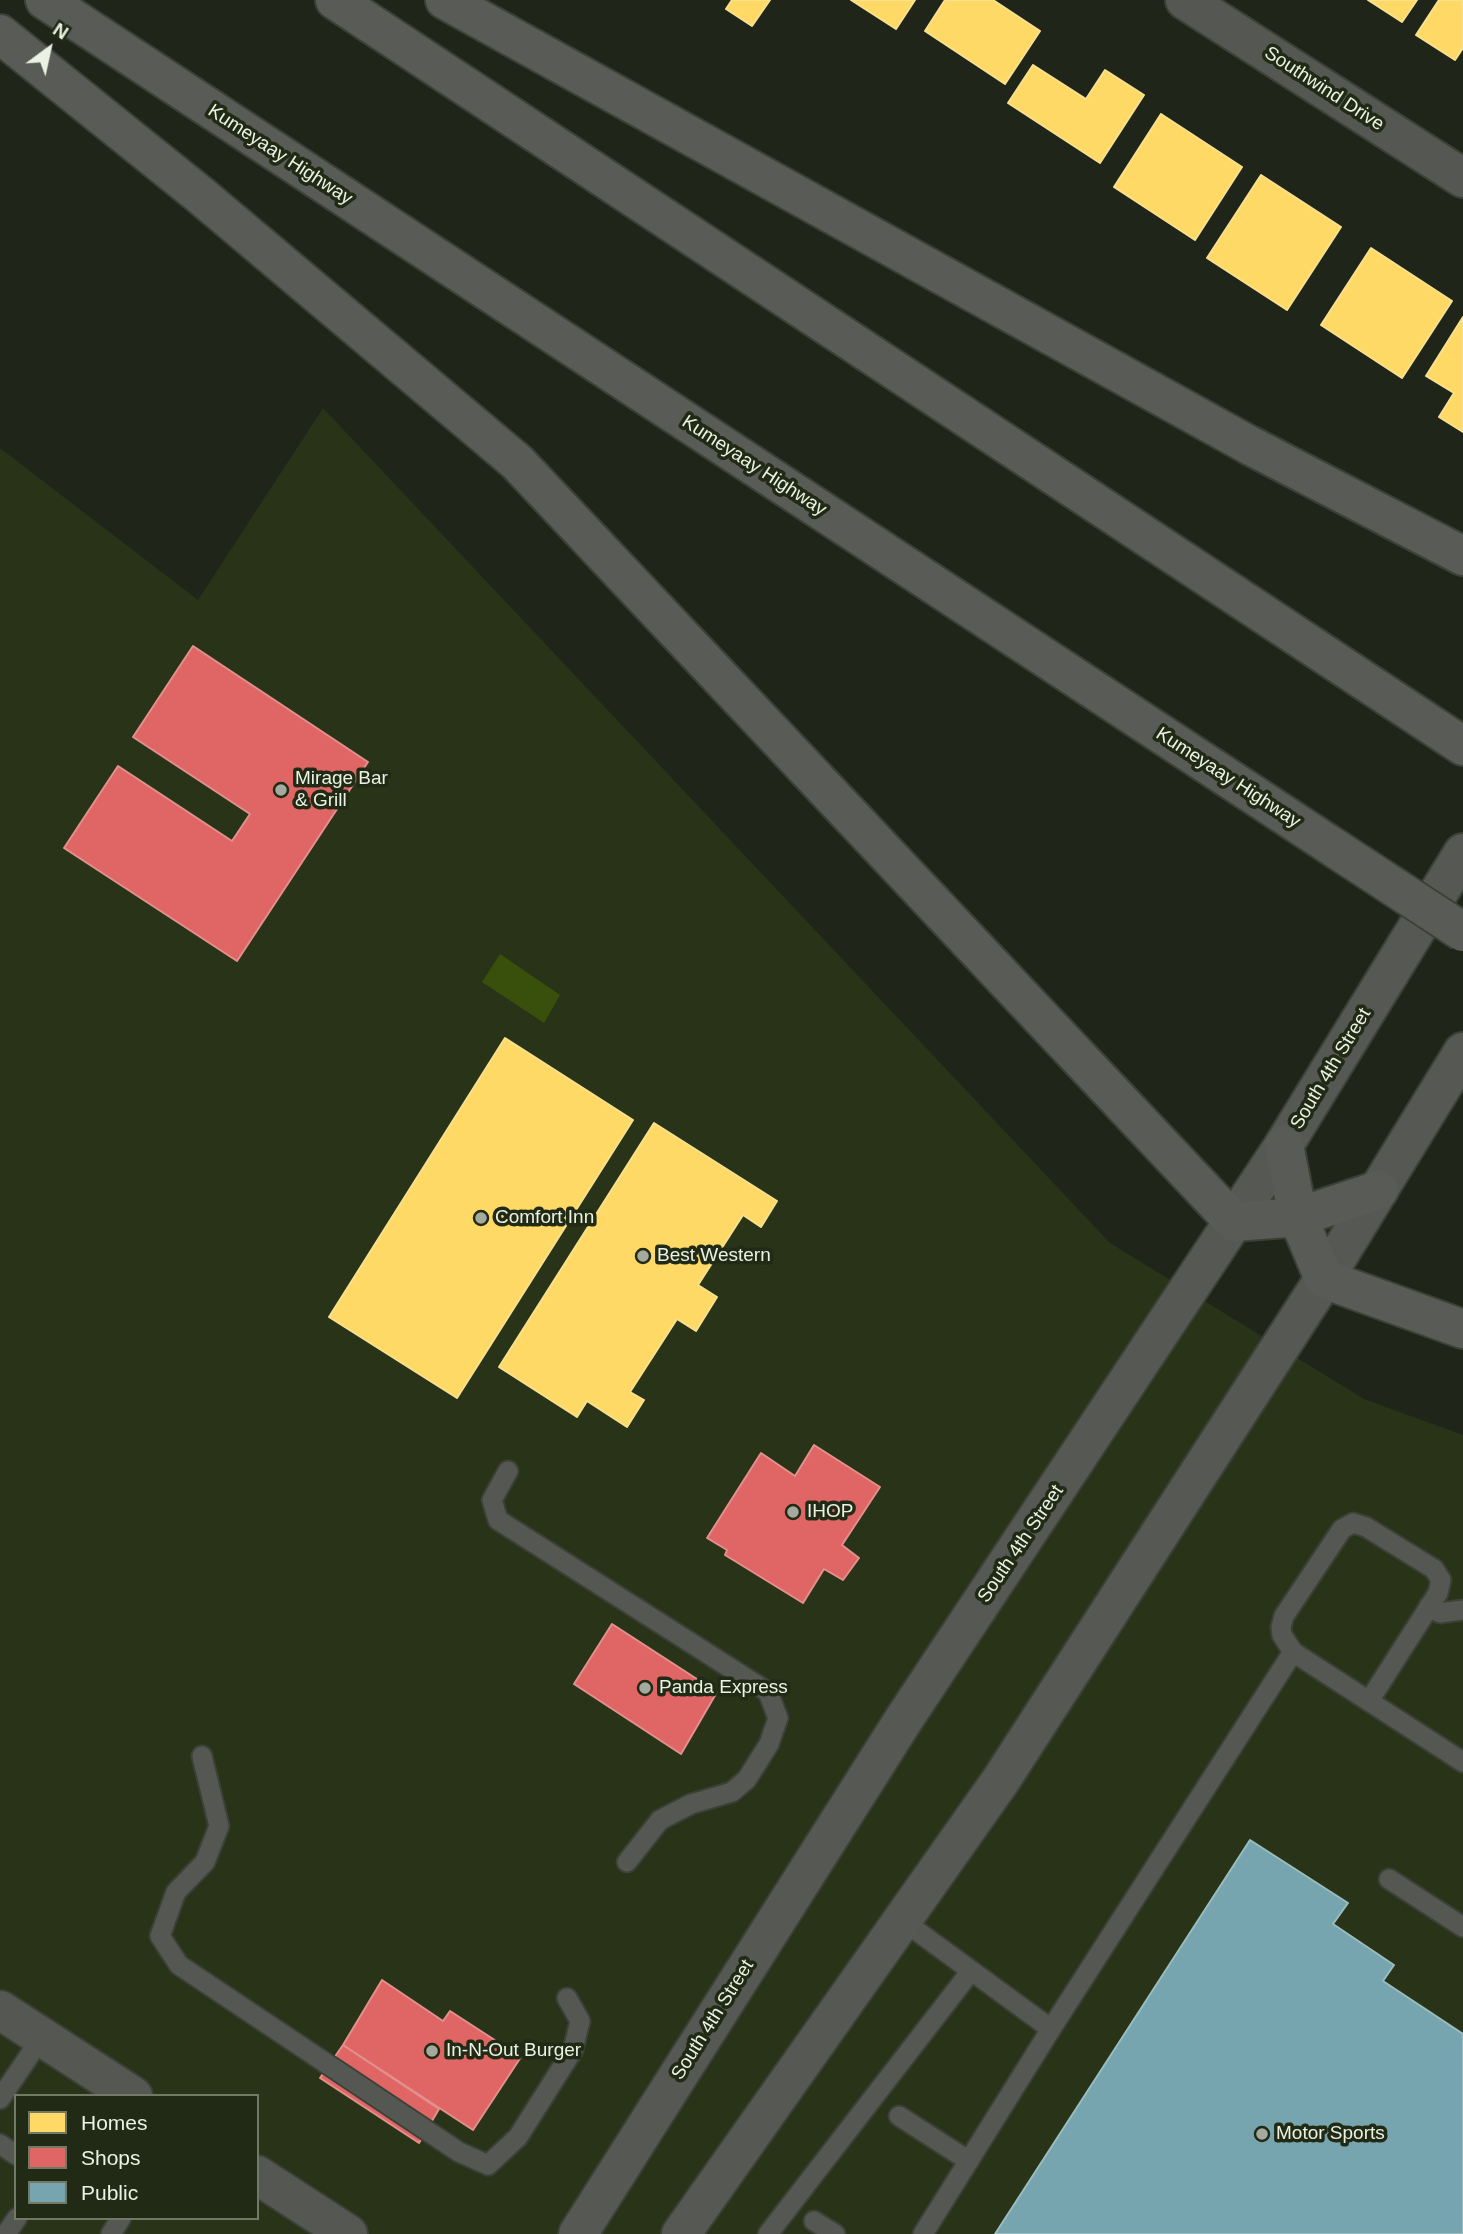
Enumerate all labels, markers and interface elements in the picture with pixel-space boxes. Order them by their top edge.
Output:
north arrow [14,14,84,84]
text: N [49,18,72,44]
street label: Southwind Drive [1260,42,1388,136]
street label: Kumeyaay Highway [203,100,357,210]
street label: Kumeyaay Highway [677,411,831,521]
street label: Kumeyaay Highway [1151,723,1305,833]
place label: Mirage Bar & Grill [295,768,388,812]
marker: Mirage Bar & Grill [273,782,289,798]
street label: South 4th Street [1286,1004,1376,1134]
place label: Comfort Inn [495,1207,594,1229]
marker: Comfort Inn [473,1210,489,1226]
place label: Best Western [657,1245,771,1267]
marker: Best Western [635,1248,651,1264]
street label: South 4th Street [973,1481,1069,1607]
place label: IHOP [807,1501,853,1523]
marker: IHOP [785,1504,801,1520]
place label: Panda Express [659,1677,788,1699]
marker: Panda Express [637,1680,653,1696]
street label: South 4th Street [667,1956,759,2084]
place label: In-N-Out Burger [446,2040,581,2062]
marker: In-N-Out Burger [424,2043,440,2059]
legend [14,2094,259,2220]
text: Homes [81,2111,148,2134]
place label: Motor Sports [1276,2123,1385,2145]
marker: Motor Sports [1254,2126,1270,2142]
text: Shops [81,2146,141,2169]
text: Public [81,2181,138,2204]

